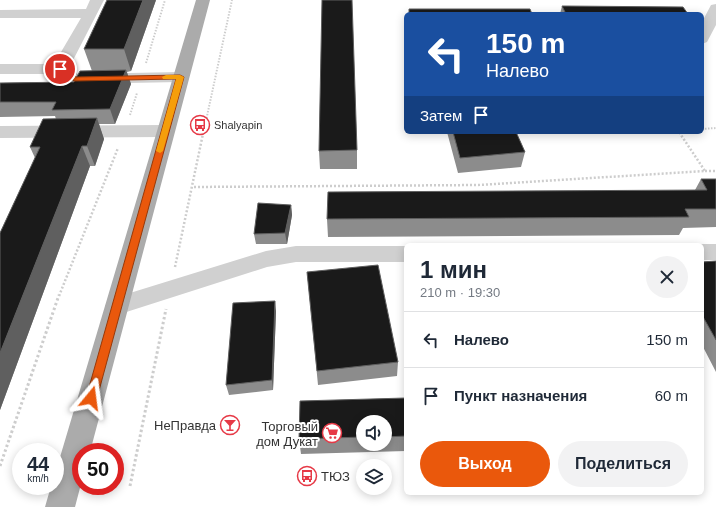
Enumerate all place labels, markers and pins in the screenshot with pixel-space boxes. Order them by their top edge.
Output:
pin [43,52,77,86]
bus stop icon: Shalyapin [189,114,211,136]
place label: Shalyapin [214,119,262,131]
bar icon: НеПравда [219,414,241,436]
place label: НеПравда [154,418,217,433]
place label: Торговый дом Дукат [256,419,318,449]
supermarket icon: Торговый дом Дукат [321,422,343,444]
bus stop icon: ТЮЗ [296,465,318,487]
place label: ТЮЗ [321,469,350,484]

